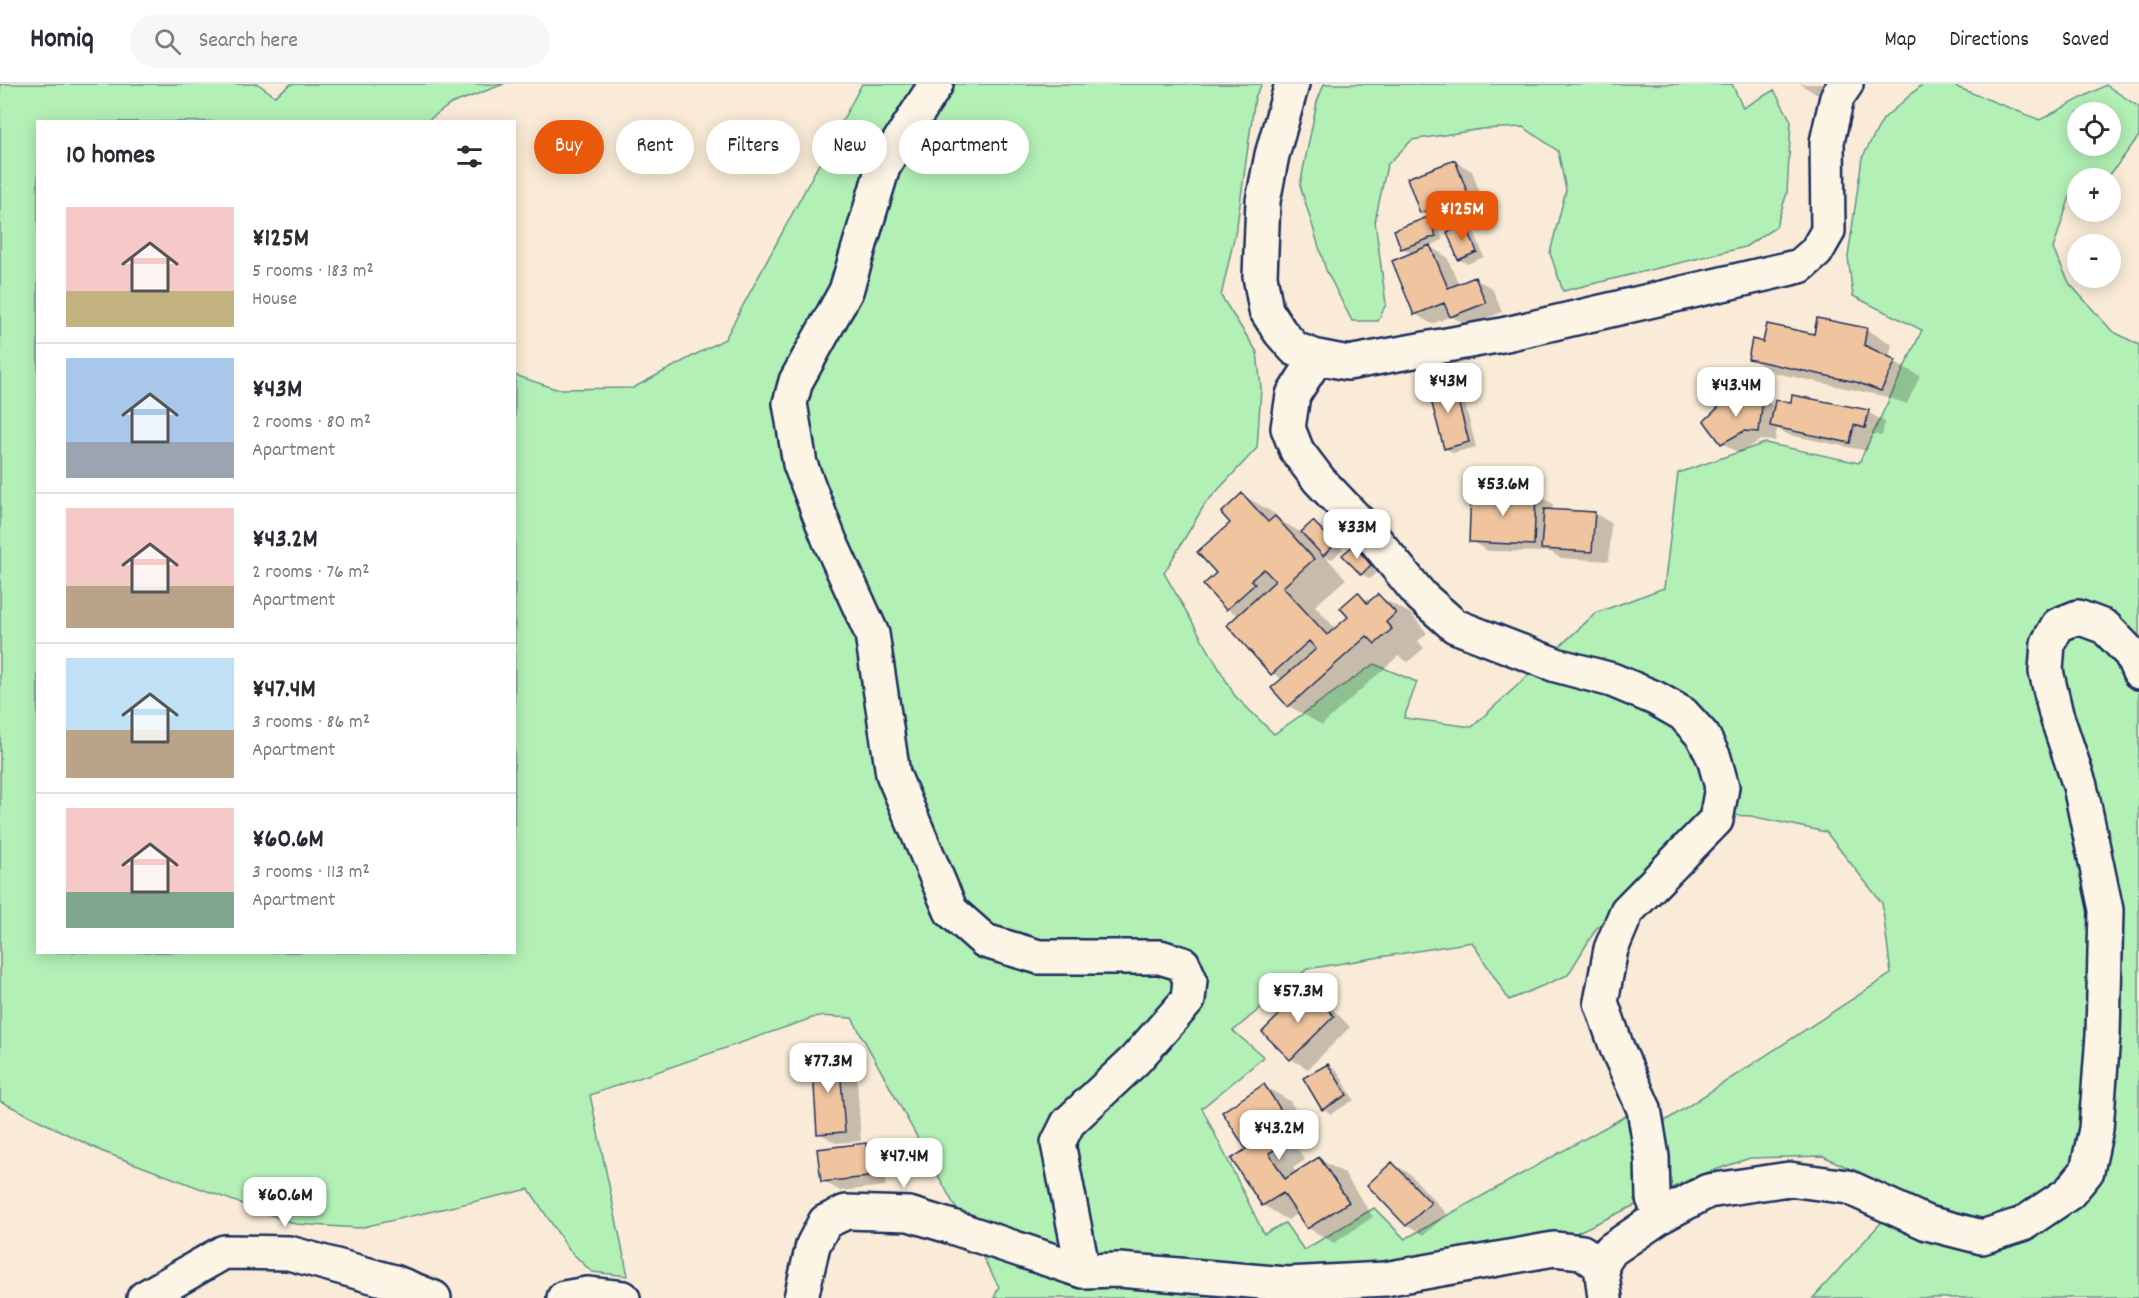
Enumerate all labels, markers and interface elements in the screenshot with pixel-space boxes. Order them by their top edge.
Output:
search box [130,14,550,68]
text: Homiq [30,21,94,61]
icon: search [151,25,184,58]
text: Search here [199,26,298,57]
text: Map [1885,26,1916,56]
text: Directions [1949,26,2029,56]
text: Saved [2062,26,2109,56]
map controls [2067,102,2121,288]
button: locate [2067,102,2121,156]
chip: Buy [534,120,604,174]
chip: Rent [616,120,694,174]
chip: Filters [706,120,800,174]
chip: New [812,120,887,174]
chip: Apartment [899,120,1029,174]
text: 10 homes [66,138,156,175]
icon: filters [453,140,486,173]
button: + [2067,168,2121,222]
pin: ¥125M [1420,191,1504,242]
text: ¥125M [1440,196,1484,224]
text: ¥125M [252,221,309,258]
icon: home [114,231,186,303]
button: − [2067,234,2121,288]
text: 5 rooms · 183 m² [252,258,374,286]
text: House [252,286,297,314]
pin: ¥43M [1412,363,1484,414]
pin: ¥43.4M [1687,367,1785,418]
text: ¥43M [1429,368,1467,396]
text: ¥43M [252,372,302,409]
text: ¥43.4M [1711,372,1761,400]
icon: home [114,382,186,454]
text: 2 rooms · 80 m² [252,409,371,437]
text: Apartment [252,437,335,465]
pin: ¥53.6M [1454,466,1552,517]
text: ¥53.6M [1477,471,1529,499]
pin: ¥33M [1321,509,1393,560]
text: ¥33M [1337,514,1377,542]
text: ¥43.2M [252,522,318,559]
icon: home [114,532,186,604]
text: 2 rooms · 76 m² [252,559,370,587]
text: Apartment [252,587,335,615]
text: ¥47.4M [252,672,316,709]
icon: home [114,682,186,754]
text: 3 rooms · 86 m² [252,709,370,737]
text: Apartment [252,737,335,765]
text: ¥60.6M [252,822,324,859]
icon: home [114,832,186,904]
text: 3 rooms · 113 m² [252,859,370,887]
text: Apartment [252,887,335,915]
pin: ¥57.3M [1249,973,1347,1024]
text: ¥57.3M [1273,978,1323,1006]
pin: ¥77.3M [779,1043,877,1094]
text: ¥77.3M [804,1048,852,1076]
pin: ¥43.2M [1230,1110,1328,1161]
text: ¥43.2M [1254,1115,1304,1143]
pin: ¥47.4M [855,1138,953,1189]
text: ¥47.4M [880,1143,928,1171]
pin: ¥60.6M [236,1177,334,1228]
text: ¥60.6M [257,1182,313,1210]

